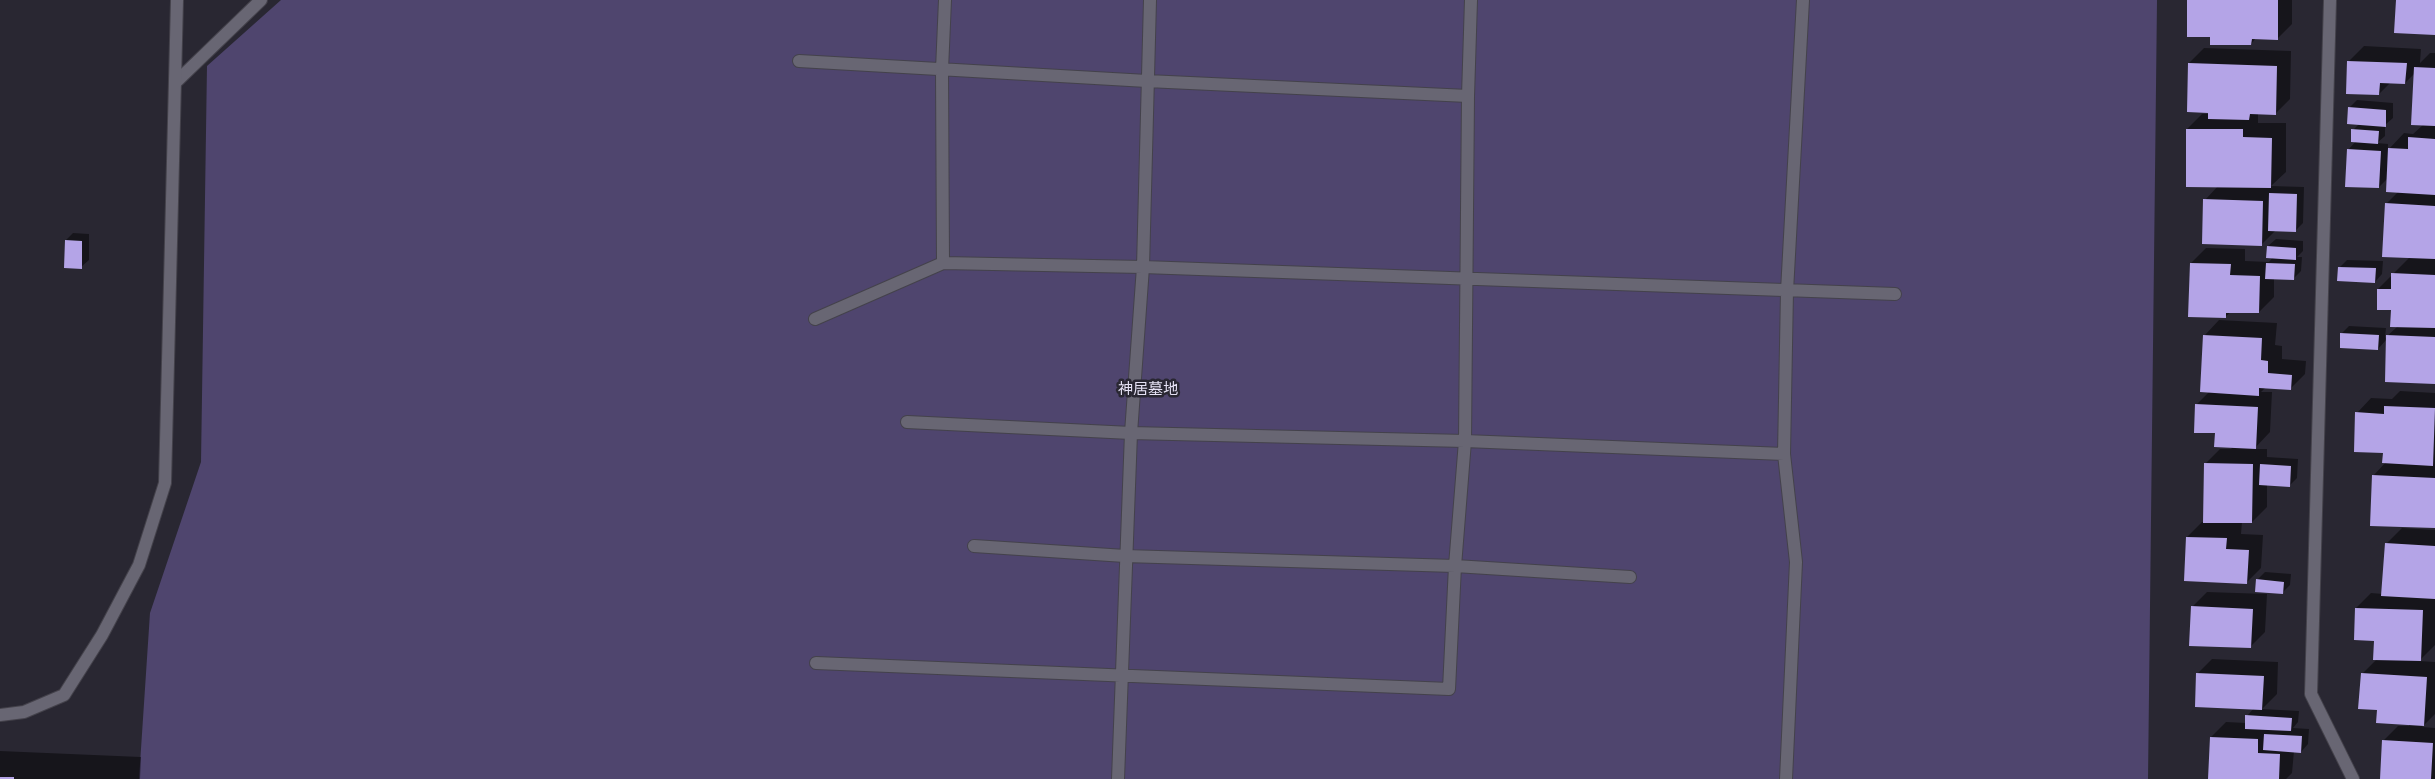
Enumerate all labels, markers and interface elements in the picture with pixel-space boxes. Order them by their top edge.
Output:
park label: 神居墓地 [1118,381,1178,399]

